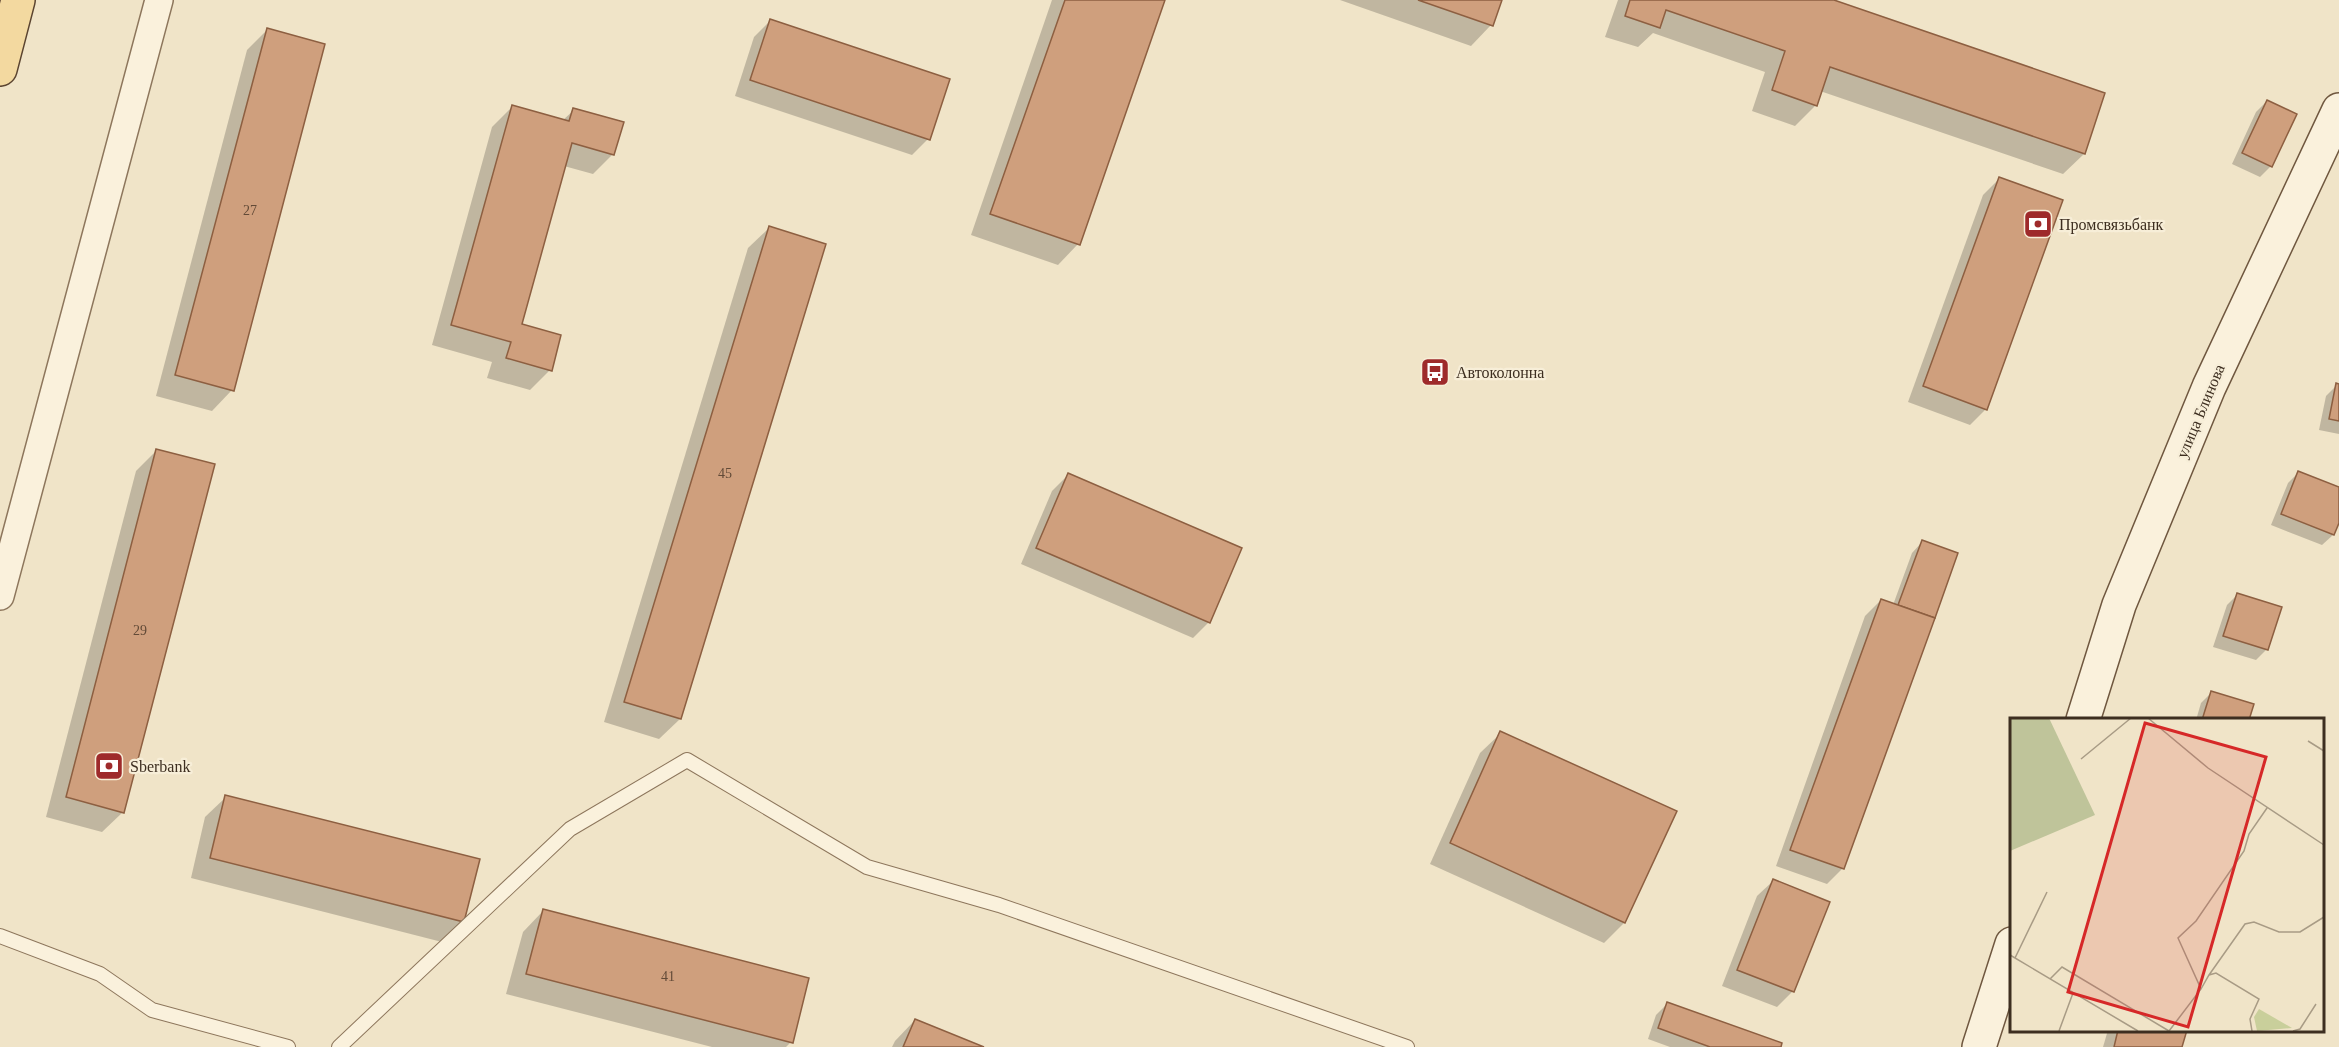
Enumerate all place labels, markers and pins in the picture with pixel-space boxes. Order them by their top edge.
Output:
bank icon: Промсвязьбанк [2022,208,2054,240]
place label: Промсвязьбанк [2059,216,2164,234]
bus stop icon: Автоколонна [1419,356,1451,388]
place label: Автоколонна [1456,364,1544,381]
bank icon: Sberbank [93,750,125,782]
place label: Sberbank [130,758,190,775]

